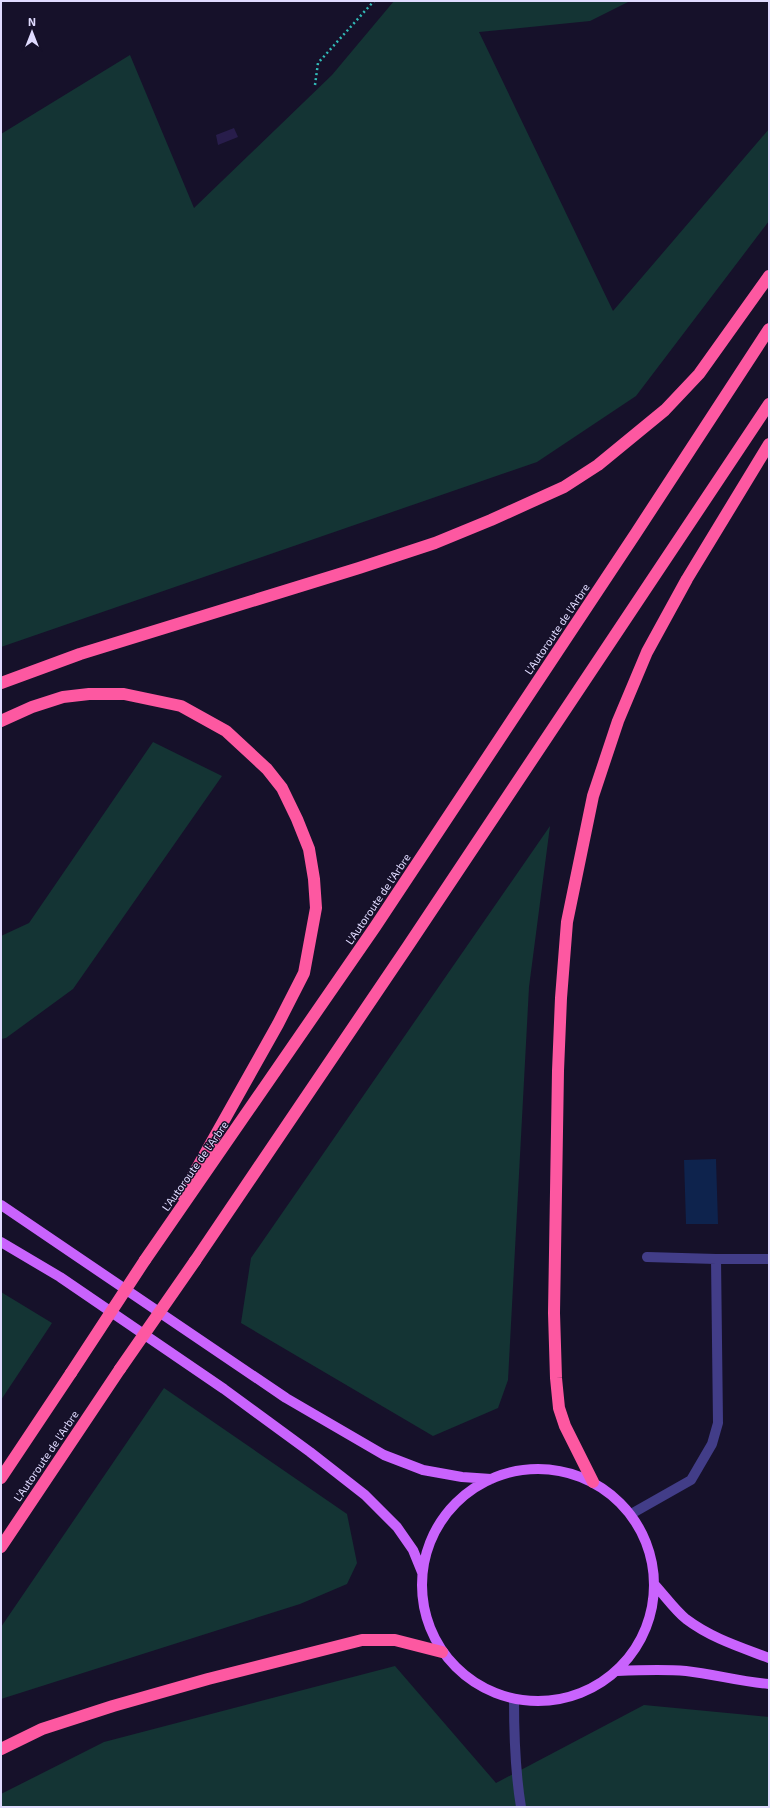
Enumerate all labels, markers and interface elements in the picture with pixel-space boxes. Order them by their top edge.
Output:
north arrow [12,12,52,52]
text: N [28,15,36,28]
street label: L'Autoroute de l'Arbre [521,581,592,677]
street label: L'Autoroute de l'Arbre [342,851,413,947]
street label: L'Autoroute de l'Arbre [159,1118,231,1213]
street label: L'Autoroute de l'Arbre [10,1408,81,1504]

